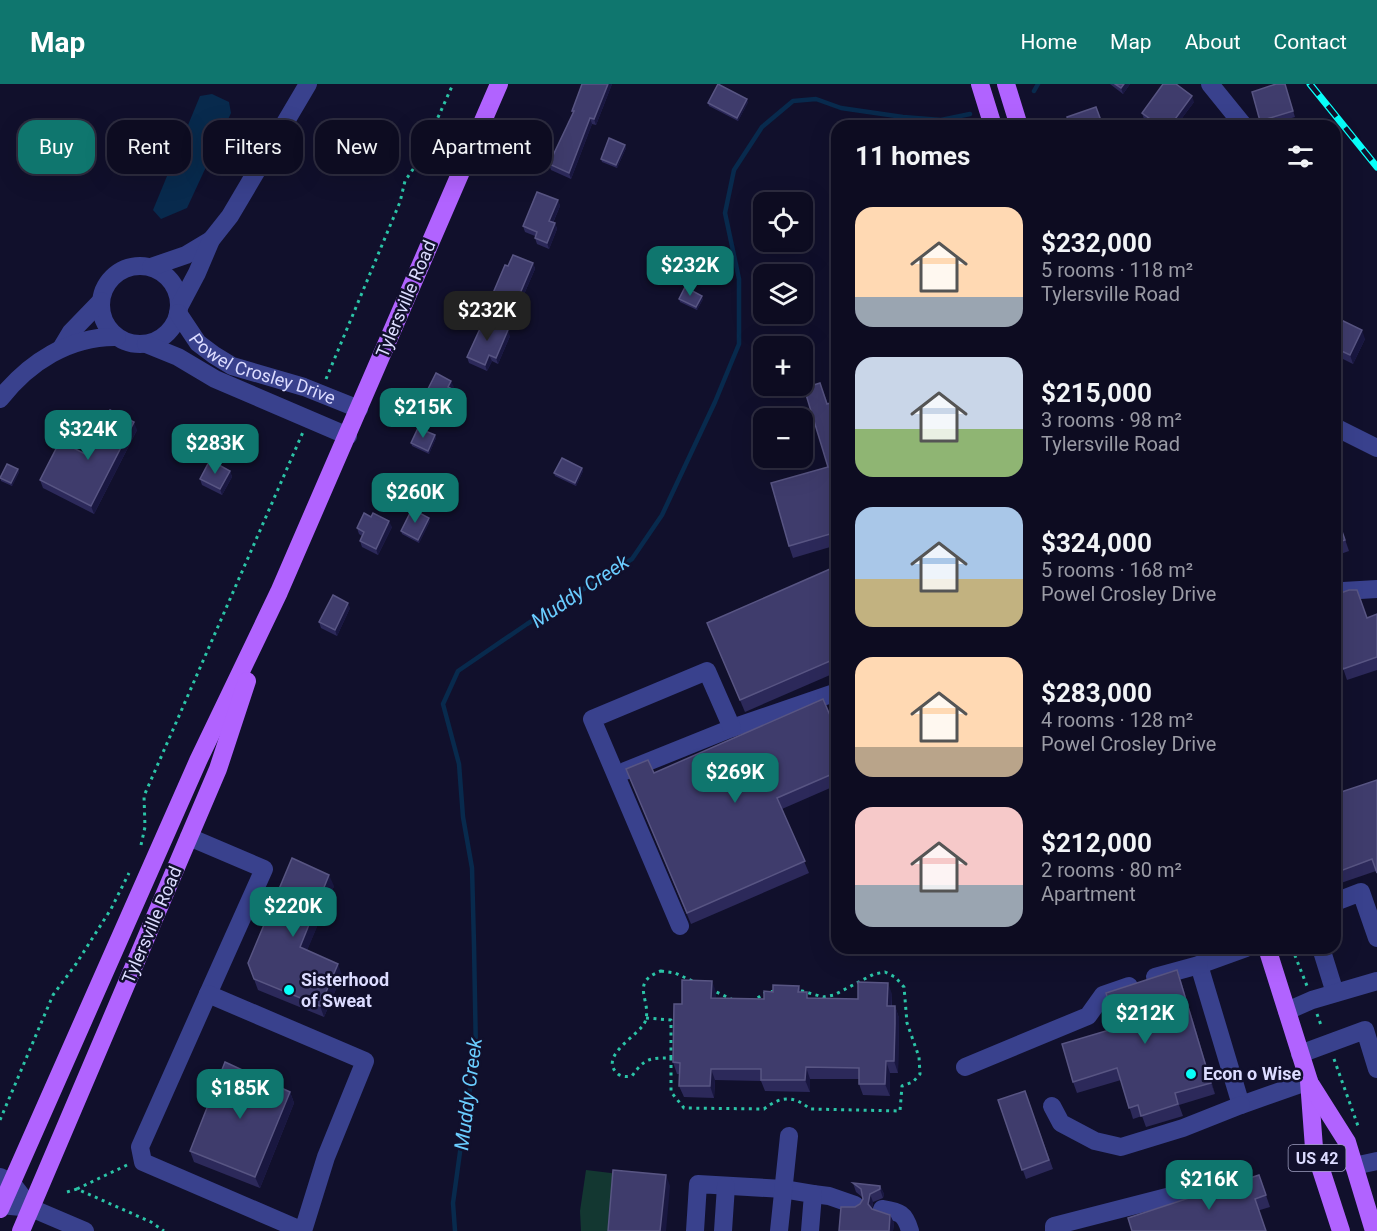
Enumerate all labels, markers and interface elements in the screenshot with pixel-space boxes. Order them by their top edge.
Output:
text: Map [30,26,85,59]
text: Home [1021,30,1077,54]
text: Map [1110,30,1152,54]
text: About [1185,30,1241,54]
text: Contact [1274,30,1347,54]
chip: Buy [18,120,95,174]
chip: Rent [107,120,191,174]
chip: Filters [203,120,303,174]
chip: New [315,120,399,174]
chip: Apartment [411,120,552,174]
icon: filters [1284,140,1317,173]
text: 11 homes [855,141,970,171]
map controls [753,192,813,468]
button: locate [753,192,813,252]
text: $232,000 [1041,228,1152,258]
icon: home [903,231,975,303]
street label: Tylersville Road [371,237,440,360]
pin: $232K [648,246,732,297]
text: $232K [661,253,719,277]
text: 5 rooms · 118 m² [1041,258,1193,282]
button: layers [753,264,813,324]
text: Tylersville Road [1041,282,1180,306]
pin: $232K [445,291,529,342]
text: $232K [458,298,516,322]
street label: Powel Crosley Drive [185,329,339,408]
button: + [753,336,813,396]
text: $215,000 [1041,378,1152,408]
icon: home [903,381,975,453]
pin: $215K [381,388,465,439]
text: $215K [394,395,452,419]
button: − [753,408,813,468]
text: 3 rooms · 98 m² [1041,408,1182,432]
pin: $324K [46,410,130,461]
text: $324K [59,417,117,441]
pin: $283K [173,424,257,475]
text: $283K [186,431,244,455]
text: Tylersville Road [1041,432,1180,456]
pin: $260K [373,473,457,524]
text: $260K [386,480,444,504]
text: $324,000 [1041,528,1152,558]
icon: home [903,531,975,603]
water label: Muddy Creek [526,549,635,633]
text: 5 rooms · 168 m² [1041,558,1193,582]
text: Powel Crosley Drive [1041,582,1216,606]
text: $283,000 [1041,678,1152,708]
icon: home [903,681,975,753]
text: 4 rooms · 128 m² [1041,708,1193,732]
text: Powel Crosley Drive [1041,732,1216,756]
pin: $269K [693,753,777,804]
text: $269K [706,760,764,784]
text: $212,000 [1041,828,1152,858]
icon: home [903,831,975,903]
text: 2 rooms · 80 m² [1041,858,1182,882]
street label: Tylersville Road [117,863,186,986]
text: Apartment [1041,882,1136,906]
pin: $220K [251,887,335,938]
text: $220K [264,894,322,918]
place label: Sisterhood of Sweat [301,969,389,1011]
marker: Sisterhood of Sweat [282,983,296,997]
pin: $212K [1103,994,1187,1045]
text: $212K [1116,1001,1174,1025]
water label: Muddy Creek [449,1035,487,1152]
place label: Econ o Wise [1203,1063,1301,1084]
marker: Econ o Wise [1184,1067,1198,1081]
pin: $185K [198,1069,282,1120]
text: $185K [211,1076,269,1100]
road number: US 42 [1288,1145,1346,1171]
pin: $216K [1167,1160,1251,1211]
text: $216K [1180,1167,1238,1191]

